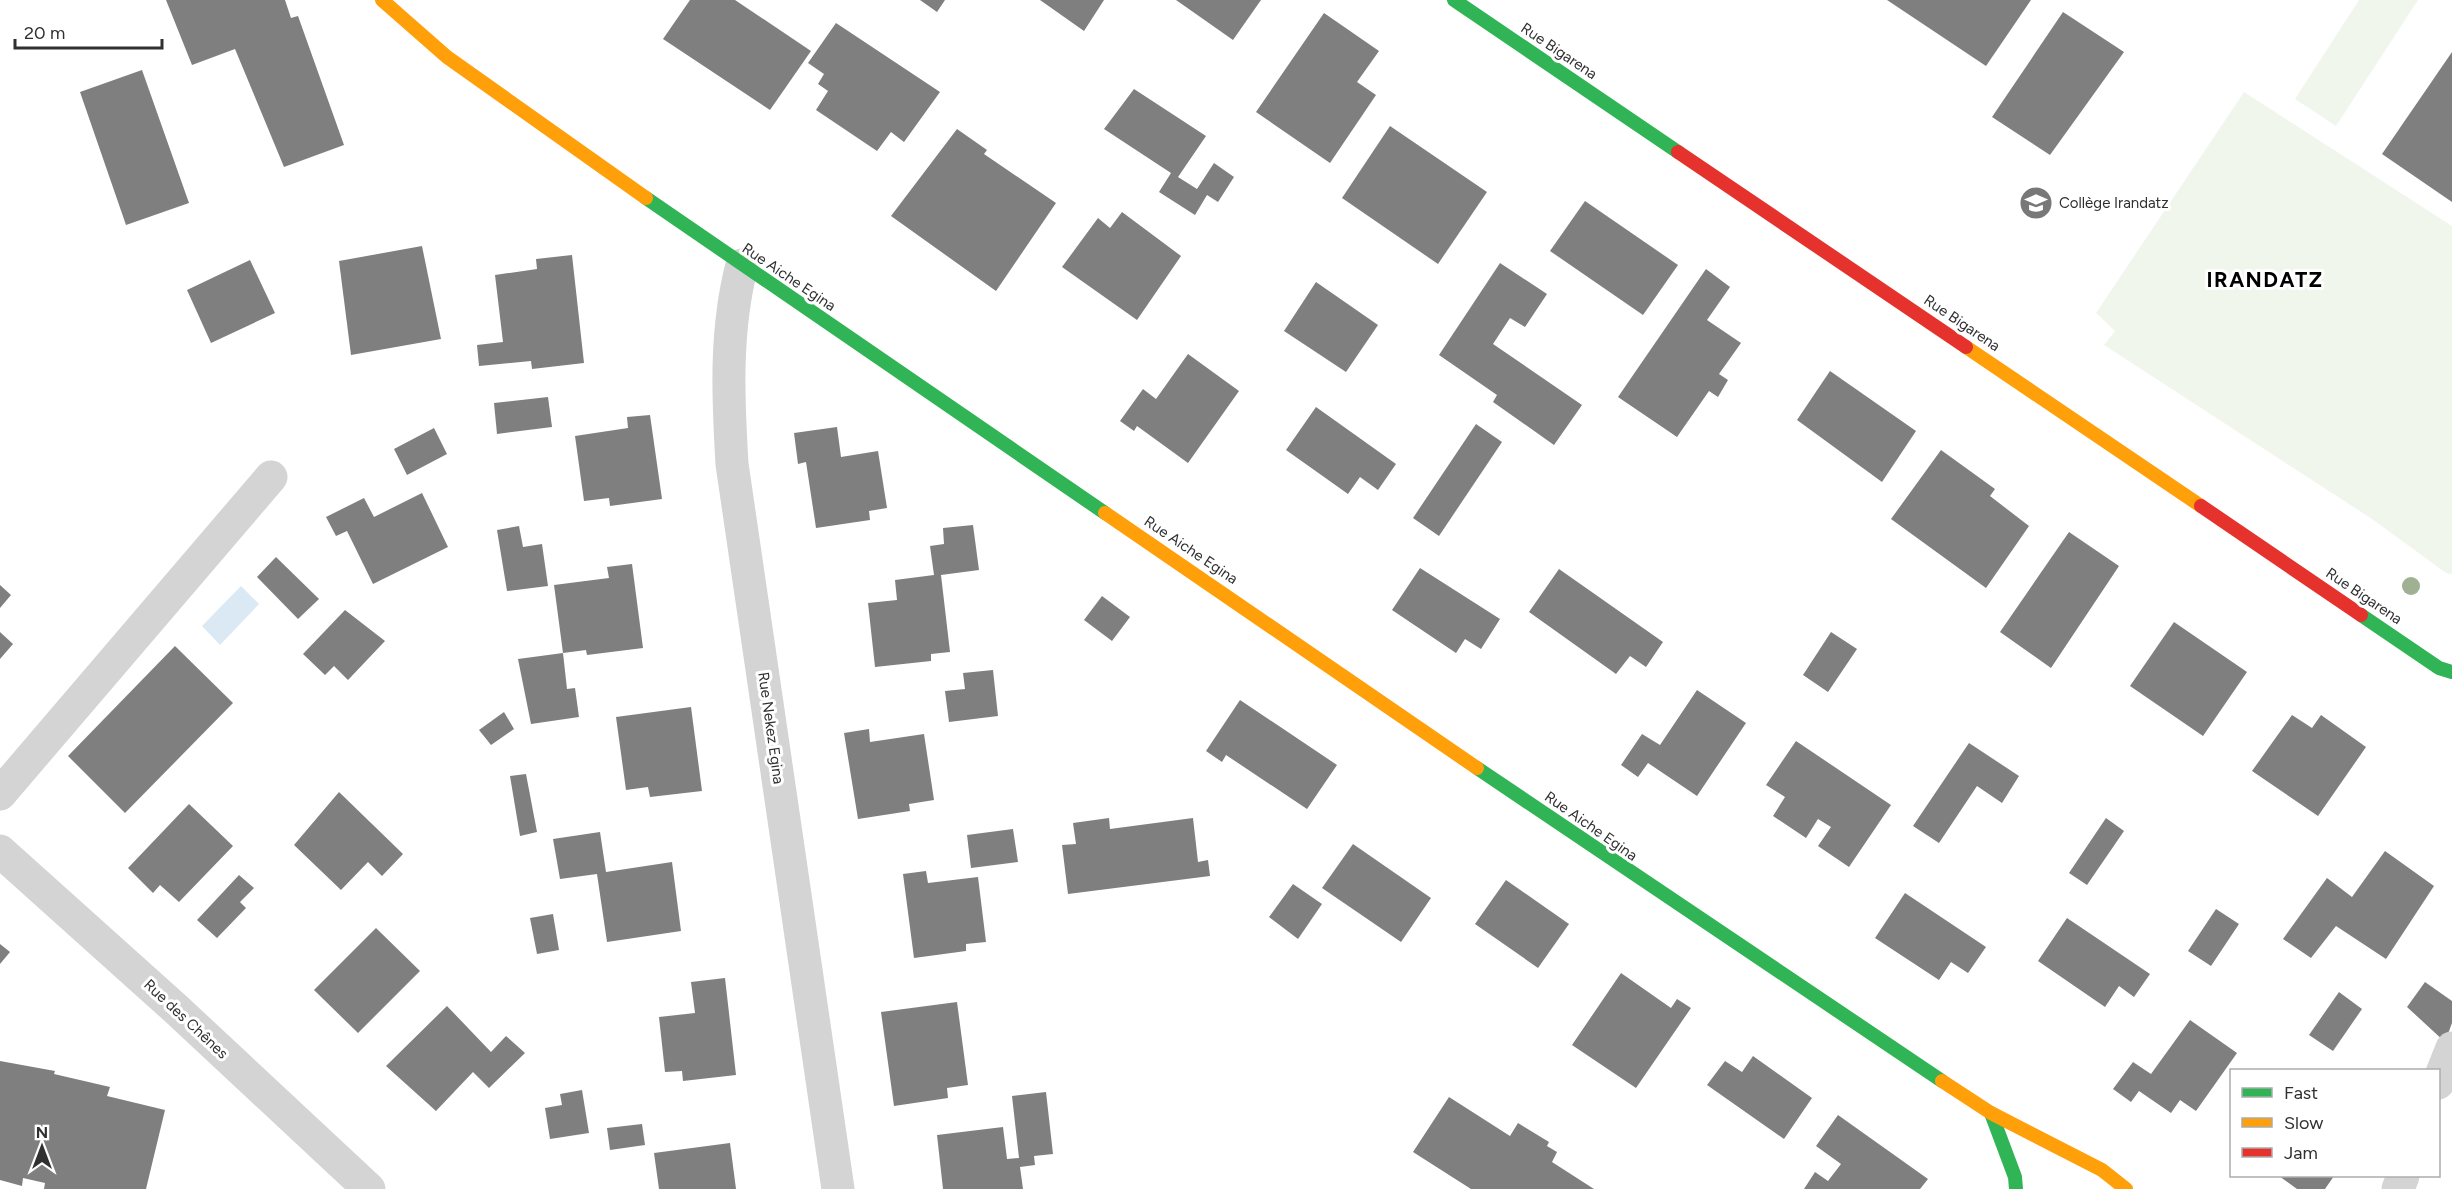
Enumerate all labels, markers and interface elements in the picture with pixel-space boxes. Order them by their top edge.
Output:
scale bar [15,12,162,50]
street label: Rue Bigarena [1517,19,1601,83]
text: 20 m [24,22,65,44]
school or university icon: Collège Irandatz [2018,185,2054,221]
place label: Collège Irandatz [2059,194,2169,212]
street label: Rue Aiche Egina [739,239,839,315]
district label: IRANDATZ [2206,267,2324,292]
street label: Rue Bigarena [1920,291,2004,355]
street label: Rue Aiche Egina [1141,512,1241,588]
street label: Rue Bigarena [2322,564,2406,628]
street label: Rue Nekez Egina [754,671,788,785]
street label: Rue Aiche Egina [1541,787,1641,865]
street label: Rue des Chênes [140,975,232,1063]
legend [2230,1069,2440,1177]
text: Fast [2284,1082,2318,1104]
text: Slow [2284,1112,2323,1134]
north arrow [12,1117,72,1177]
text: N [36,1123,48,1142]
text: Jam [2284,1142,2318,1164]

